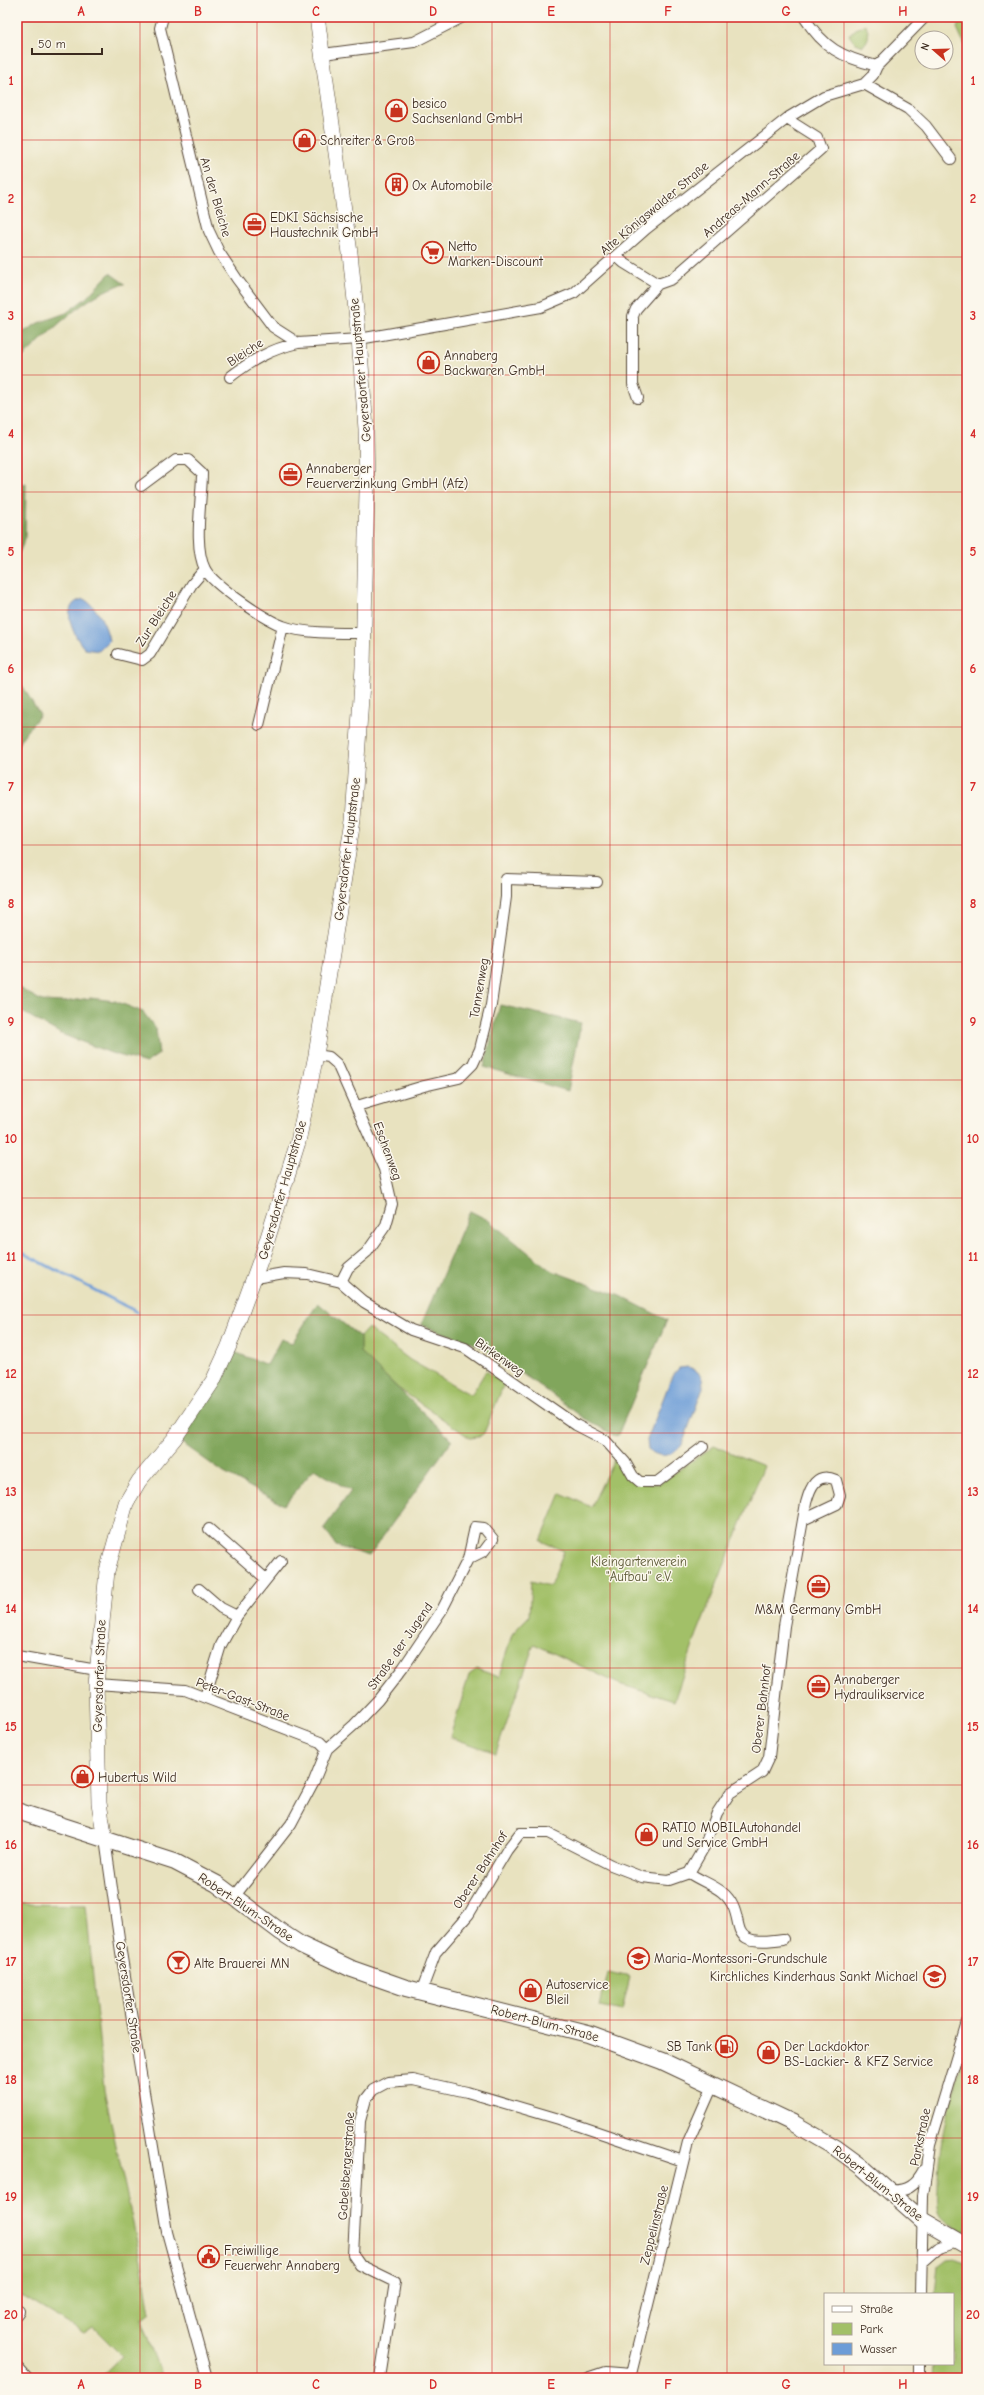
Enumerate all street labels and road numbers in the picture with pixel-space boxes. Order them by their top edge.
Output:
street label: Andreas-Mann-Straße [699,148,803,240]
street label: An der Bleiche [197,155,235,239]
street label: Alte Königswalder Straße [597,158,712,258]
street label: Geyersdorfer Hauptstraße [346,297,374,442]
street label: Bleiche [224,335,266,369]
street label: Zur Bleiche [132,587,180,649]
street label: Geyersdorfer Hauptstraße [331,776,363,921]
street label: Tannenweg [466,957,492,1019]
street label: Geyersdorfer Hauptstraße [255,1118,309,1261]
street label: Eschenweg [371,1120,405,1182]
street label: Birkenweg [472,1335,528,1379]
street label: Straße der Jugend [364,1599,436,1693]
street label: Geyersdorfer Straße [90,1619,108,1733]
street label: Oberer Bahnhof [748,1663,774,1754]
street label: Peter-Gast-Straße [194,1674,292,1724]
street label: Oberer Bahnhof [449,1827,511,1911]
street label: Robert-Blum-Straße [196,1870,297,1945]
street label: Geyersdorfer Straße [113,1940,145,2054]
street label: Robert-Blum-Straße [489,2001,601,2045]
street label: Parkstraße [907,2106,934,2167]
street label: Gabelsbergerstraße [335,2111,357,2221]
street label: Robert-Blum-Straße [830,2142,926,2224]
street label: Zeppelinstraße [637,2183,671,2266]

